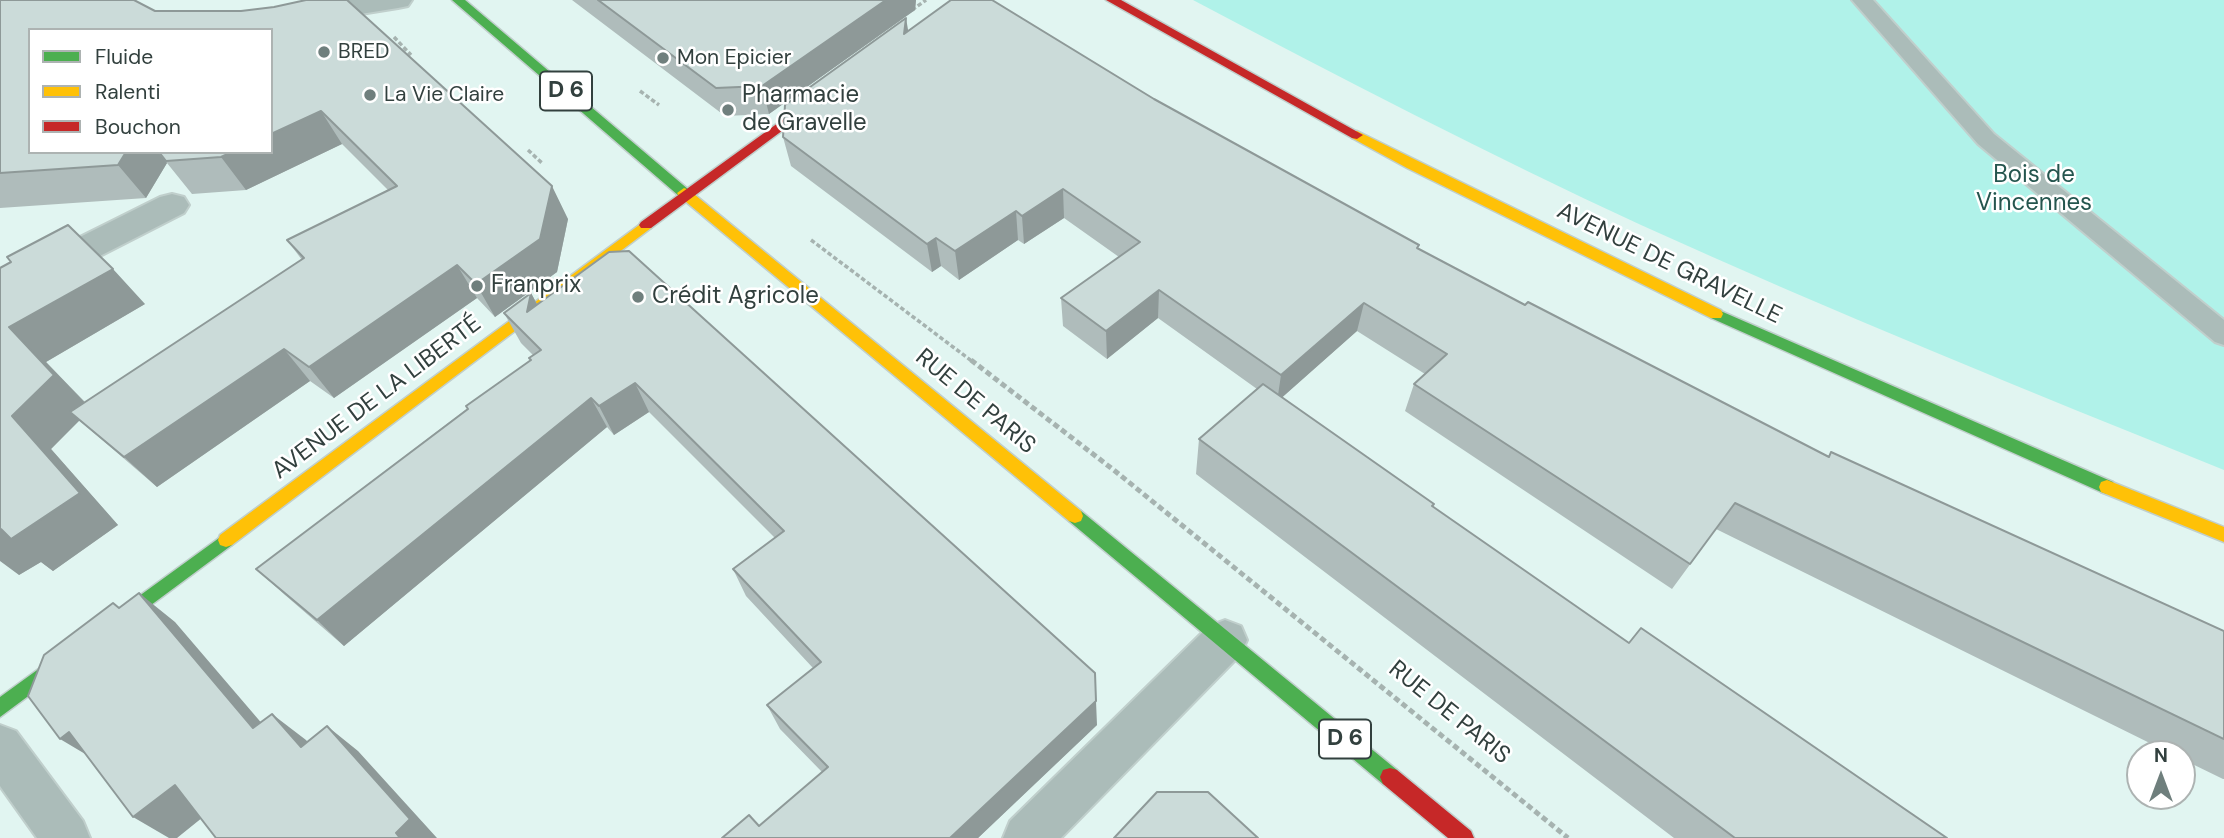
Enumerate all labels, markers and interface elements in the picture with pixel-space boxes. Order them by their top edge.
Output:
legend [28,28,273,154]
place label: BRED [338,39,389,65]
text: Fluide [95,43,153,71]
marker: BRED [316,44,332,60]
place label: Mon Epicier [677,45,792,71]
marker: Mon Epicier [655,50,671,66]
road number: D 6 [540,72,592,110]
text: Ralenti [95,78,161,106]
place label: La Vie Claire [384,82,504,108]
place label: Pharmacie de Gravelle [742,82,867,138]
marker: La Vie Claire [362,87,378,103]
marker: Pharmacie de Gravelle [720,102,736,118]
text: Bouchon [95,113,181,141]
park label: Bois de Vincennes [1976,162,2092,218]
street label: AVENUE DE GRAVELLE [1552,197,1786,331]
place label: Franprix [491,272,581,300]
marker: Franprix [469,278,485,294]
place label: Crédit Agricole [652,283,819,311]
marker: Crédit Agricole [630,289,646,305]
street label: AVENUE DE LA LIBERTÉ [267,310,487,486]
street label: RUE DE PARIS [909,343,1041,461]
street label: RUE DE PARIS [1382,655,1516,771]
road number: D 6 [1319,720,1371,758]
north arrow [2126,740,2196,810]
text: N [2154,743,2168,768]

